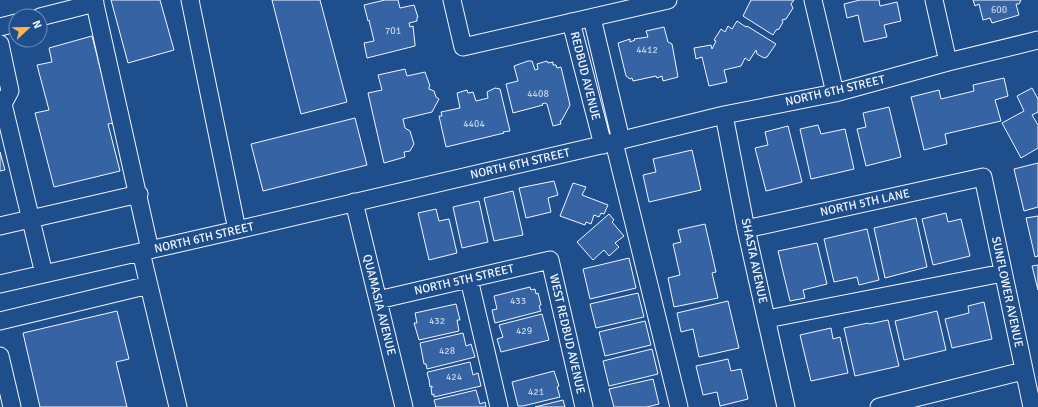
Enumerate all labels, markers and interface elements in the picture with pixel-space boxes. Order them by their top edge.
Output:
house number: 600 [991,4,1007,16]
north arrow [8,8,48,48]
text: N [29,18,44,30]
house number: 701 [385,25,401,37]
street label: REDBUD AVENUE [567,30,603,122]
house number: 4412 [636,44,658,56]
street label: NORTH 6TH STREET [784,72,886,110]
house number: 4408 [527,88,549,100]
house number: 4404 [463,118,485,130]
street label: NORTH 6TH STREET [469,145,571,183]
street label: NORTH 5TH LANE [819,186,911,220]
street label: SHASTA AVENUE [738,217,770,305]
street label: NORTH 6TH STREET [153,219,255,257]
street label: SUNFLOWER AVENUE [988,235,1026,349]
street label: QUAMASIA AVENUE [359,253,399,357]
street label: NORTH 5TH STREET [413,261,515,299]
street label: WEST REDBUD AVENUE [546,273,588,396]
house number: 433 [510,295,526,307]
house number: 432 [429,315,445,327]
house number: 429 [516,325,532,337]
house number: 428 [439,345,455,357]
house number: 424 [446,371,463,383]
house number: 421 [528,386,544,398]

